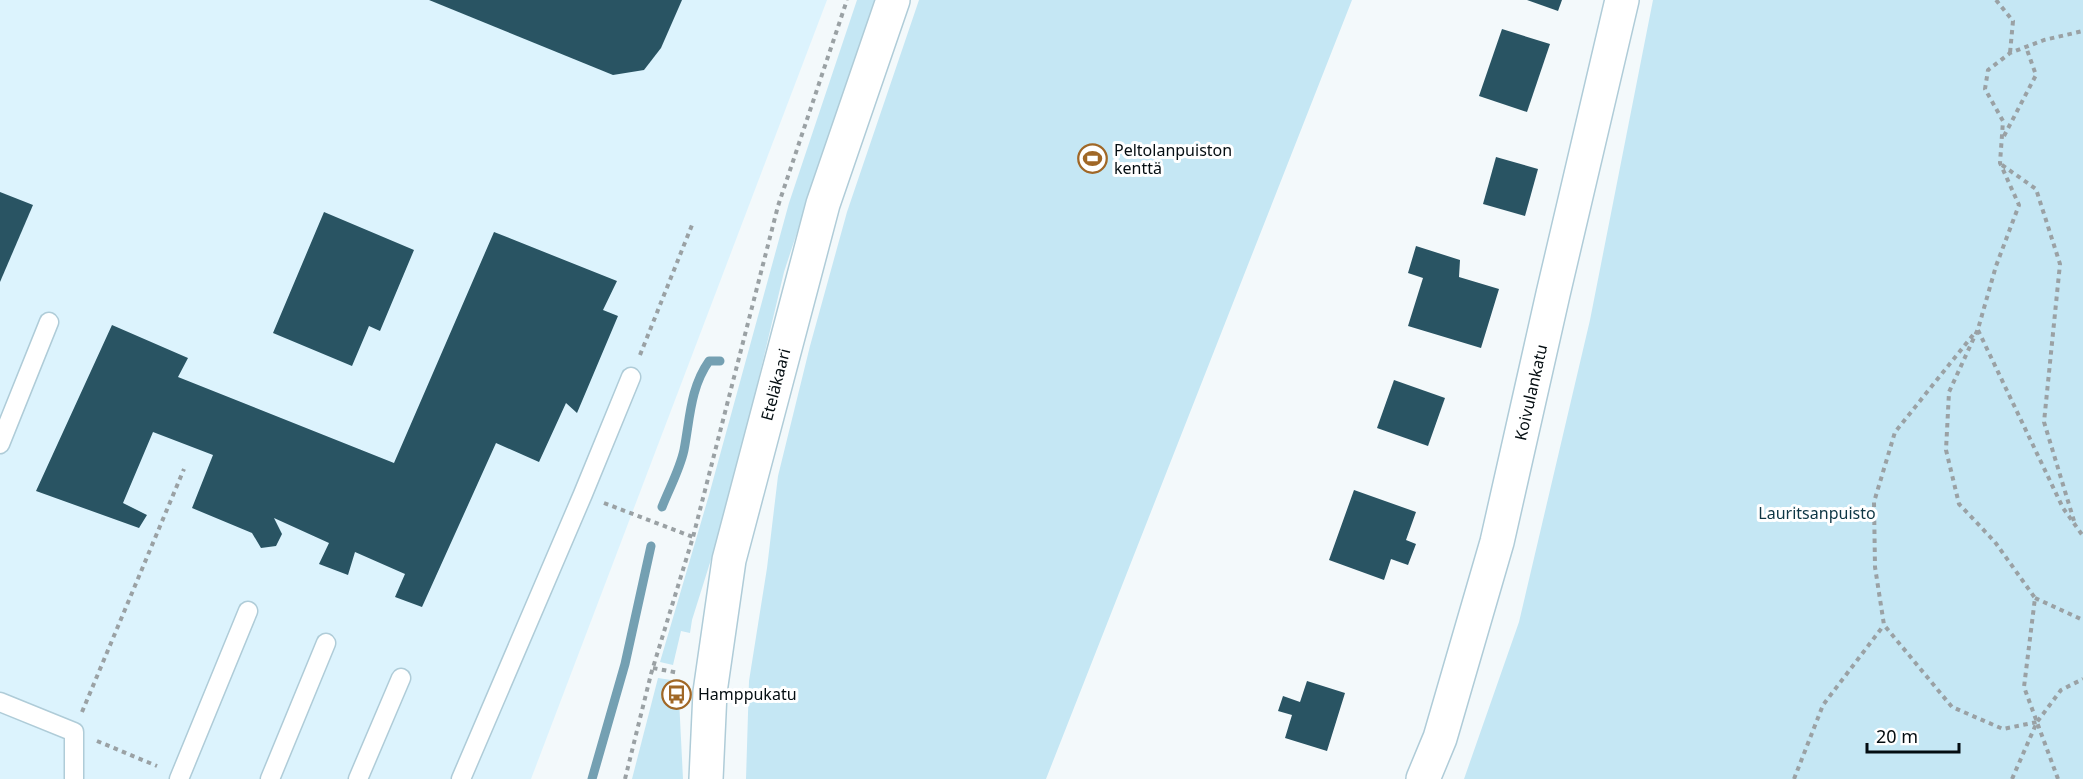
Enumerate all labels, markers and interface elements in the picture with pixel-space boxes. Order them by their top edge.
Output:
place label: Peltolanpuiston kenttä [1114,139,1232,179]
sports icon: Peltolanpuiston kenttä [1077,143,1109,175]
street label: Koivulankatu [1509,342,1552,442]
street label: Eteläkaari [755,346,795,423]
park label: Lauritsanpuisto [1758,502,1876,524]
bus stop icon: Hamppukatu [661,678,693,710]
place label: Hamppukatu [698,683,797,705]
scale bar [1867,716,1958,754]
text: 20 m [1876,724,1918,748]

